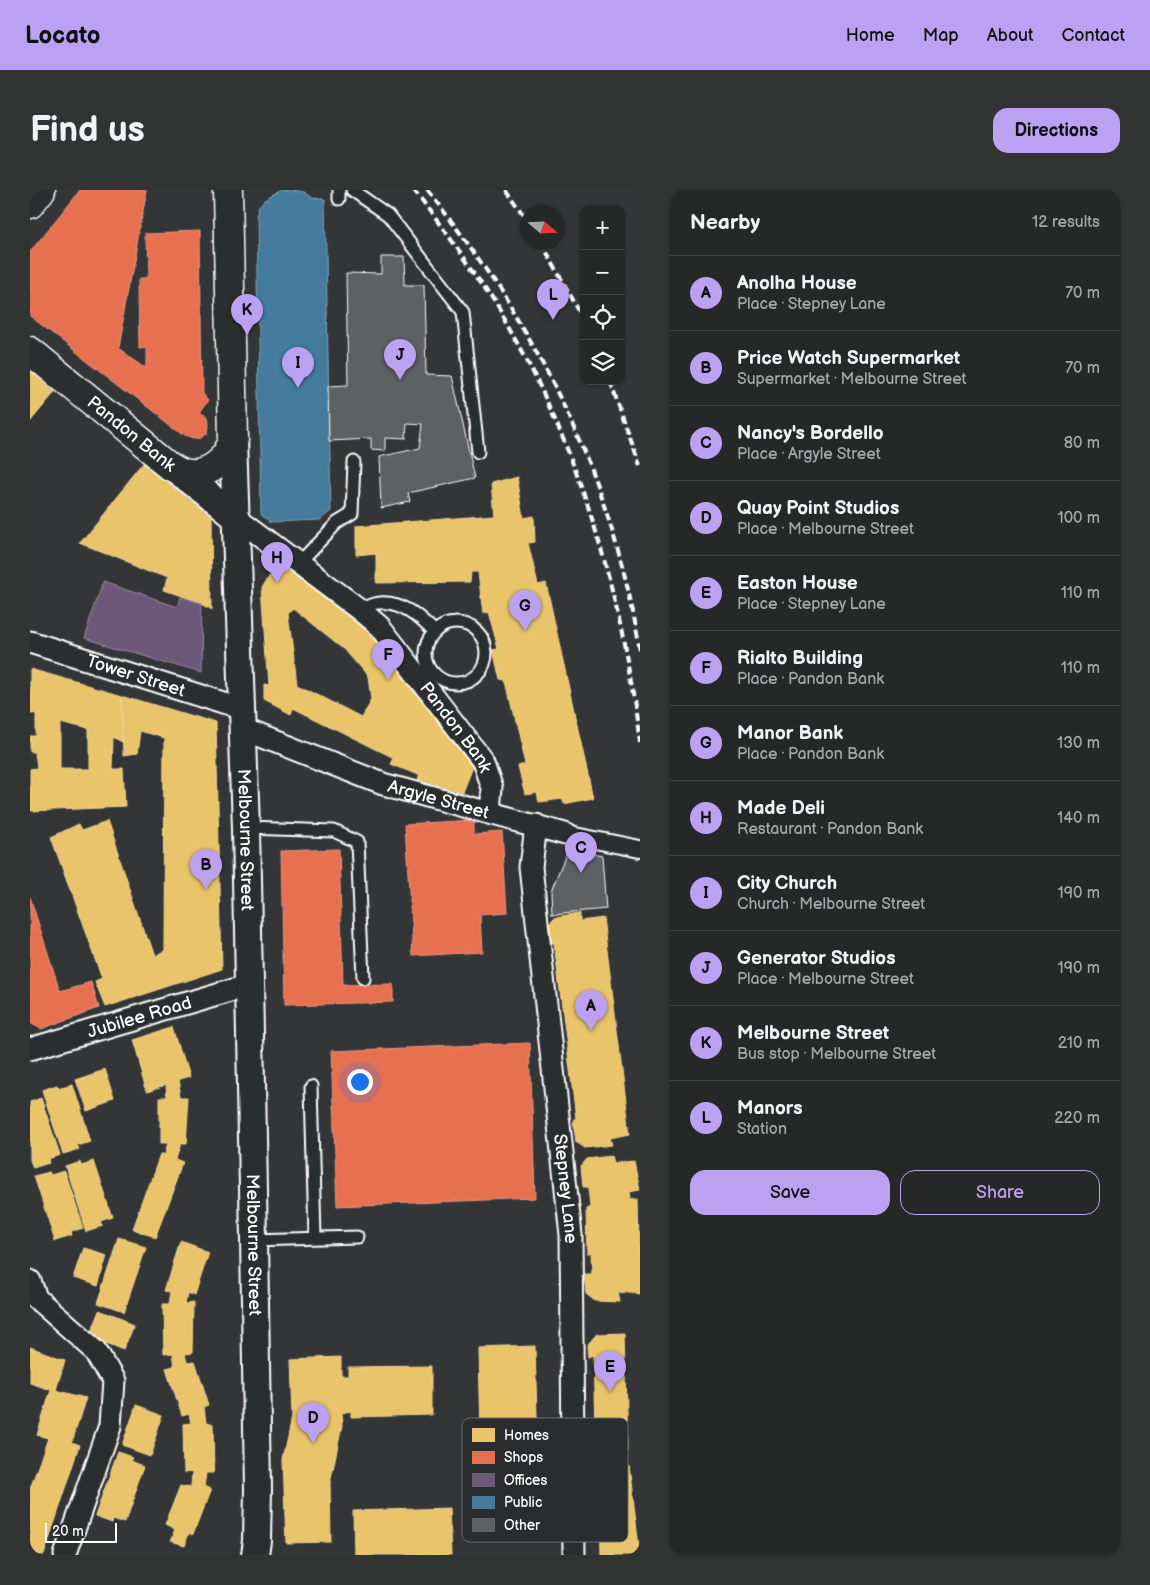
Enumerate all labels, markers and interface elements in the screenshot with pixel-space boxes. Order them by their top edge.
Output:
text: Locato [25,21,100,50]
text: Home [846,25,895,46]
text: Map [923,25,959,46]
text: About [987,25,1034,46]
text: Contact [1062,25,1125,46]
button: Directions [993,108,1120,153]
text: Find us [30,109,145,152]
north arrow [520,205,565,250]
map controls [580,205,625,385]
button: + [580,205,625,250]
text: Nearby [690,210,760,235]
text: 12 results [1032,213,1100,232]
button: − [580,250,625,295]
text: Anolha House [737,272,857,295]
pin: L [537,279,569,320]
text: A [701,284,711,303]
text: 70 m [1065,284,1100,303]
pin: K [231,294,263,335]
button: locate [580,295,625,340]
text: Place · Stepney Lane [737,295,886,314]
pin: J [384,339,416,380]
button: layers [580,340,625,385]
pin: I [282,347,314,388]
text: Price Watch Supermarket [737,347,960,370]
text: B [700,359,712,378]
text: 70 m [1065,359,1100,378]
text: Supermarket · Melbourne Street [737,370,967,389]
street label: Pandon Bank [83,392,179,477]
text: Nancy's Bordello [737,422,884,445]
text: C [700,434,712,453]
text: 80 m [1064,434,1100,453]
text: Place · Argyle Street [737,445,881,464]
text: Quay Point Studios [737,497,899,520]
text: D [700,509,712,528]
text: 100 m [1057,509,1100,528]
text: Place · Melbourne Street [737,520,914,539]
pin: H [261,542,293,583]
text: Easton House [737,572,858,595]
text: E [701,584,711,603]
text: 110 m [1061,584,1100,603]
pin: G [509,590,541,631]
text: Place · Stepney Lane [737,595,886,614]
pin: F [372,639,404,680]
text: Rialto Building [737,647,863,670]
street label: Tower Street [84,651,188,701]
text: F [701,659,711,678]
text: 110 m [1061,659,1100,678]
text: Place · Pandon Bank [737,670,884,689]
street label: Pandon Bank [415,678,496,775]
text: Manor Bank [737,722,843,745]
text: G [700,734,712,753]
text: 130 m [1057,734,1100,753]
text: Place · Pandon Bank [737,745,884,764]
street label: Melbourne Street [233,769,258,911]
street label: Argyle Street [385,776,492,824]
text: Made Deli [737,797,825,820]
text: H [700,809,712,828]
text: 140 m [1057,809,1100,828]
text: Restaurant · Pandon Bank [737,820,923,839]
pin: C [565,832,597,873]
pin: B [190,849,222,890]
text: City Church [737,872,837,895]
text: I [703,884,709,903]
text: 190 m [1058,884,1100,903]
text: Church · Melbourne Street [737,895,925,914]
text: Generator Studios [737,947,896,970]
text: J [702,959,710,978]
text: 190 m [1058,959,1100,978]
text: Place · Melbourne Street [737,970,914,989]
pin: A [575,990,607,1031]
street label: Jubilee Road [85,992,194,1043]
text: Melbourne Street [737,1022,889,1045]
text: K [701,1034,711,1053]
text: 210 m [1058,1034,1100,1053]
text: Bus stop · Melbourne Street [737,1045,936,1064]
your location [347,1069,373,1095]
text: Manors [737,1097,803,1120]
text: L [701,1109,711,1128]
text: 220 m [1054,1109,1100,1128]
text: Station [737,1120,787,1139]
street label: Stepney Lane [549,1133,581,1244]
button: Save [690,1170,890,1215]
button: Share [900,1170,1100,1215]
street label: Melbourne Street [242,1174,265,1316]
pin: E [594,1351,626,1392]
pin: D [297,1402,329,1443]
legend [462,1418,628,1542]
text: Homes [504,1427,549,1444]
text: Shops [504,1449,543,1466]
text: Offices [504,1472,547,1489]
text: Public [504,1494,542,1511]
text: Other [504,1517,541,1534]
scale bar [45,1520,118,1543]
text: 20 m [52,1523,84,1540]

